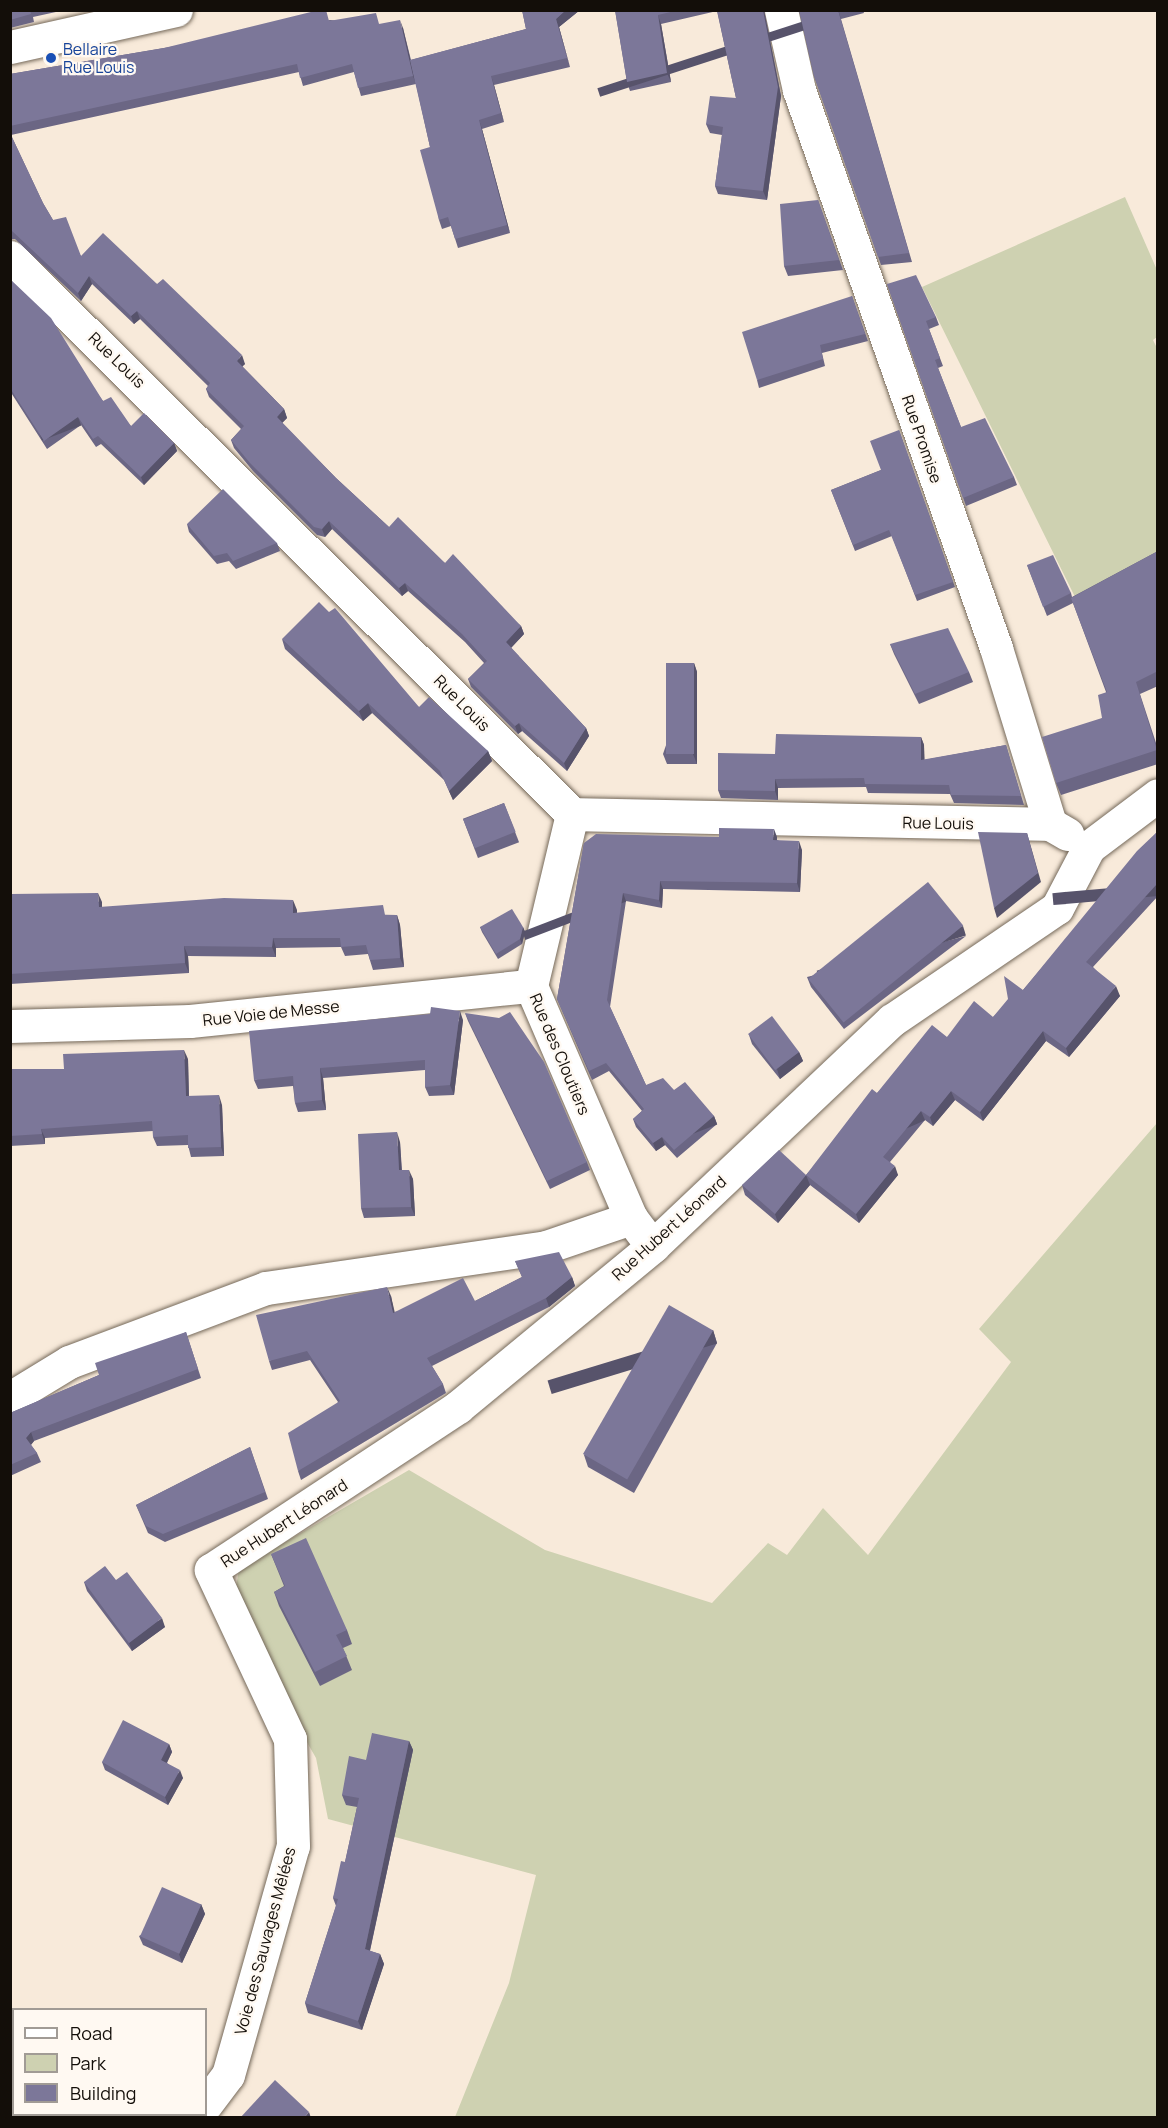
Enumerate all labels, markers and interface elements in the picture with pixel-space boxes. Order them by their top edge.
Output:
place label: Bellaire Rue Louis [63,39,134,77]
marker: Bellaire Rue Louis [44,51,58,65]
street label: Rue Louis [85,328,149,392]
street label: Rue Promise [898,392,946,486]
street label: Rue Louis [430,671,494,735]
street label: Rue Louis [902,813,974,833]
street label: Rue des Cloutiers [526,990,594,1118]
street label: Rue Voie de Messe [202,996,340,1030]
street label: Rue Hubert Léonard [608,1172,730,1284]
street label: Rue Hubert Léonard [217,1475,351,1571]
street label: Voie des Sauvages Mêlées [231,1845,299,2037]
legend [12,2008,207,2116]
text: Road [70,2021,113,2045]
text: Park [70,2051,106,2075]
text: Building [70,2081,136,2105]

